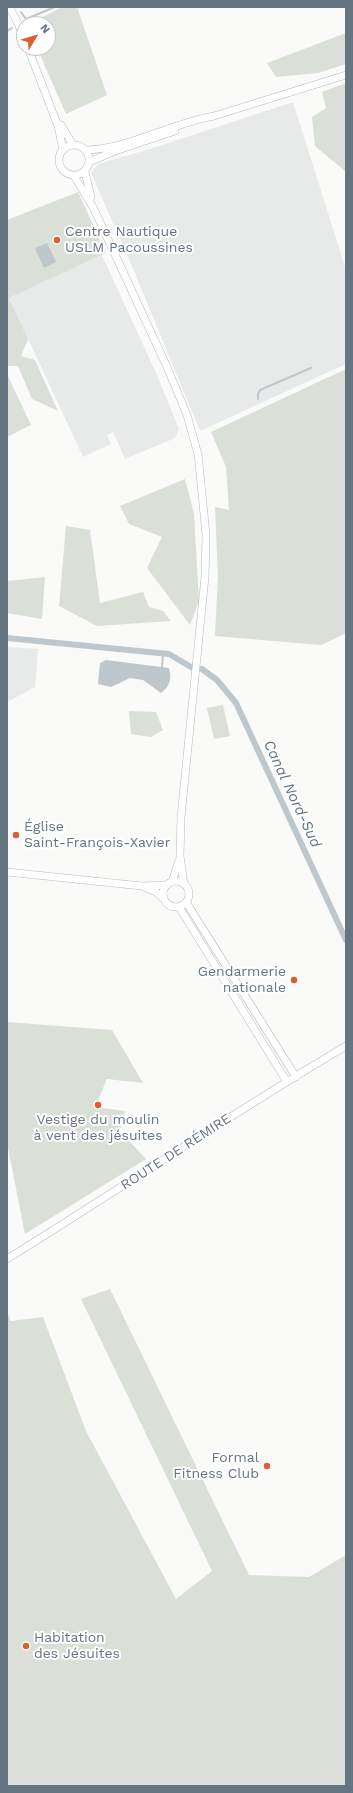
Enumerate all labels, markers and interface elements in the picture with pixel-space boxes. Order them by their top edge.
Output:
north arrow [16,16,56,56]
text: N [37,22,53,36]
place label: Centre Nautique USLM Pacoussines [65,224,193,256]
marker: Centre Nautique USLM Pacoussines [52,235,62,245]
water label: Canal Nord-Sud [259,737,325,851]
place label: Église Saint-François-Xavier [24,819,170,852]
marker: Église Saint-François-Xavier [11,830,21,840]
place label: Gendarmerie nationale [198,964,286,996]
marker: Gendarmerie nationale [289,975,299,985]
marker: Vestige du moulin à vent des jésuites [93,1100,103,1110]
street label: ROUTE DE RÉMIRE [118,1110,234,1194]
place label: Vestige du moulin à vent des jésuites [33,1112,163,1144]
place label: Formal Fitness Club [173,1450,259,1482]
marker: Formal Fitness Club [262,1461,272,1471]
place label: Habitation des Jésuites [34,1630,120,1662]
marker: Habitation des Jésuites [21,1641,31,1651]

